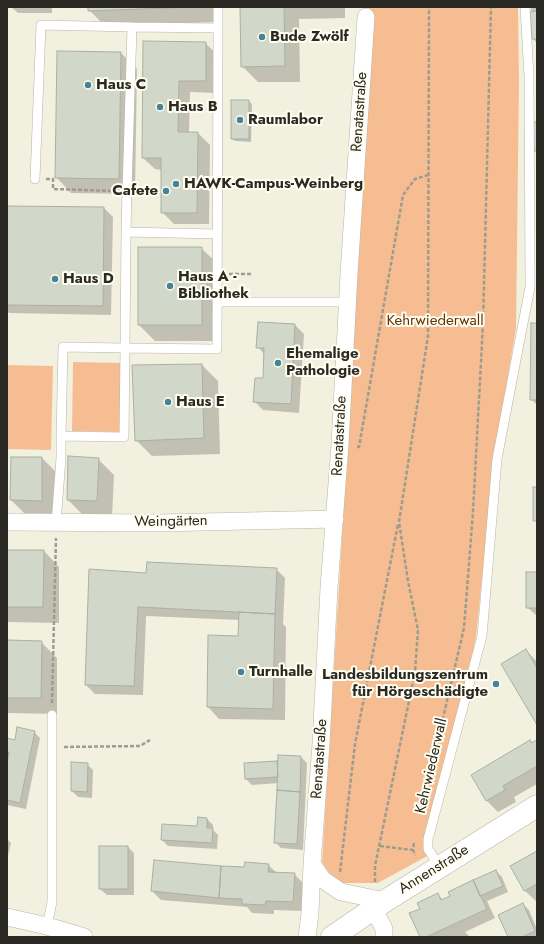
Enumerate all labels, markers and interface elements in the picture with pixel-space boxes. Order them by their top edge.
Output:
place label: Bude Zwölf [270,28,349,46]
marker: Bude Zwölf [257,32,267,42]
street label: Renatastraße [348,71,372,153]
place label: Haus C [96,76,146,94]
marker: Haus C [83,80,93,90]
place label: Haus B [168,98,218,116]
marker: Haus B [155,102,165,112]
place label: Raumlabor [248,111,323,129]
marker: Raumlabor [235,115,245,125]
place label: HAWK-Campus-Weinberg [184,175,363,193]
marker: HAWK-Campus-Weinberg [171,179,181,189]
place label: Cafete [112,182,158,200]
marker: Cafete [161,186,171,196]
place label: Haus A - Bibliothek [178,268,249,303]
place label: Haus D [63,270,114,288]
marker: Haus D [50,274,60,284]
marker: Haus A - Bibliothek [165,281,175,291]
park label: Kehrwiederwall [386,312,484,330]
place label: Ehemalige Pathologie [286,345,360,380]
marker: Ehemalige Pathologie [273,358,283,368]
place label: Haus E [176,393,225,411]
street label: Renatastraße [329,395,351,477]
marker: Haus E [163,397,173,407]
street label: Weingärten [134,512,208,532]
place label: Turnhalle [249,663,313,681]
place label: Landesbildungszentrum für Hörgeschädigte [322,666,488,701]
marker: Turnhalle [236,667,246,677]
marker: Landesbildungszentrum für Hörgeschädigte [491,679,501,689]
street label: Kehrwiederwall [412,717,452,815]
street label: Renatastraße [308,718,332,800]
street label: Annenstraße [396,841,472,899]

